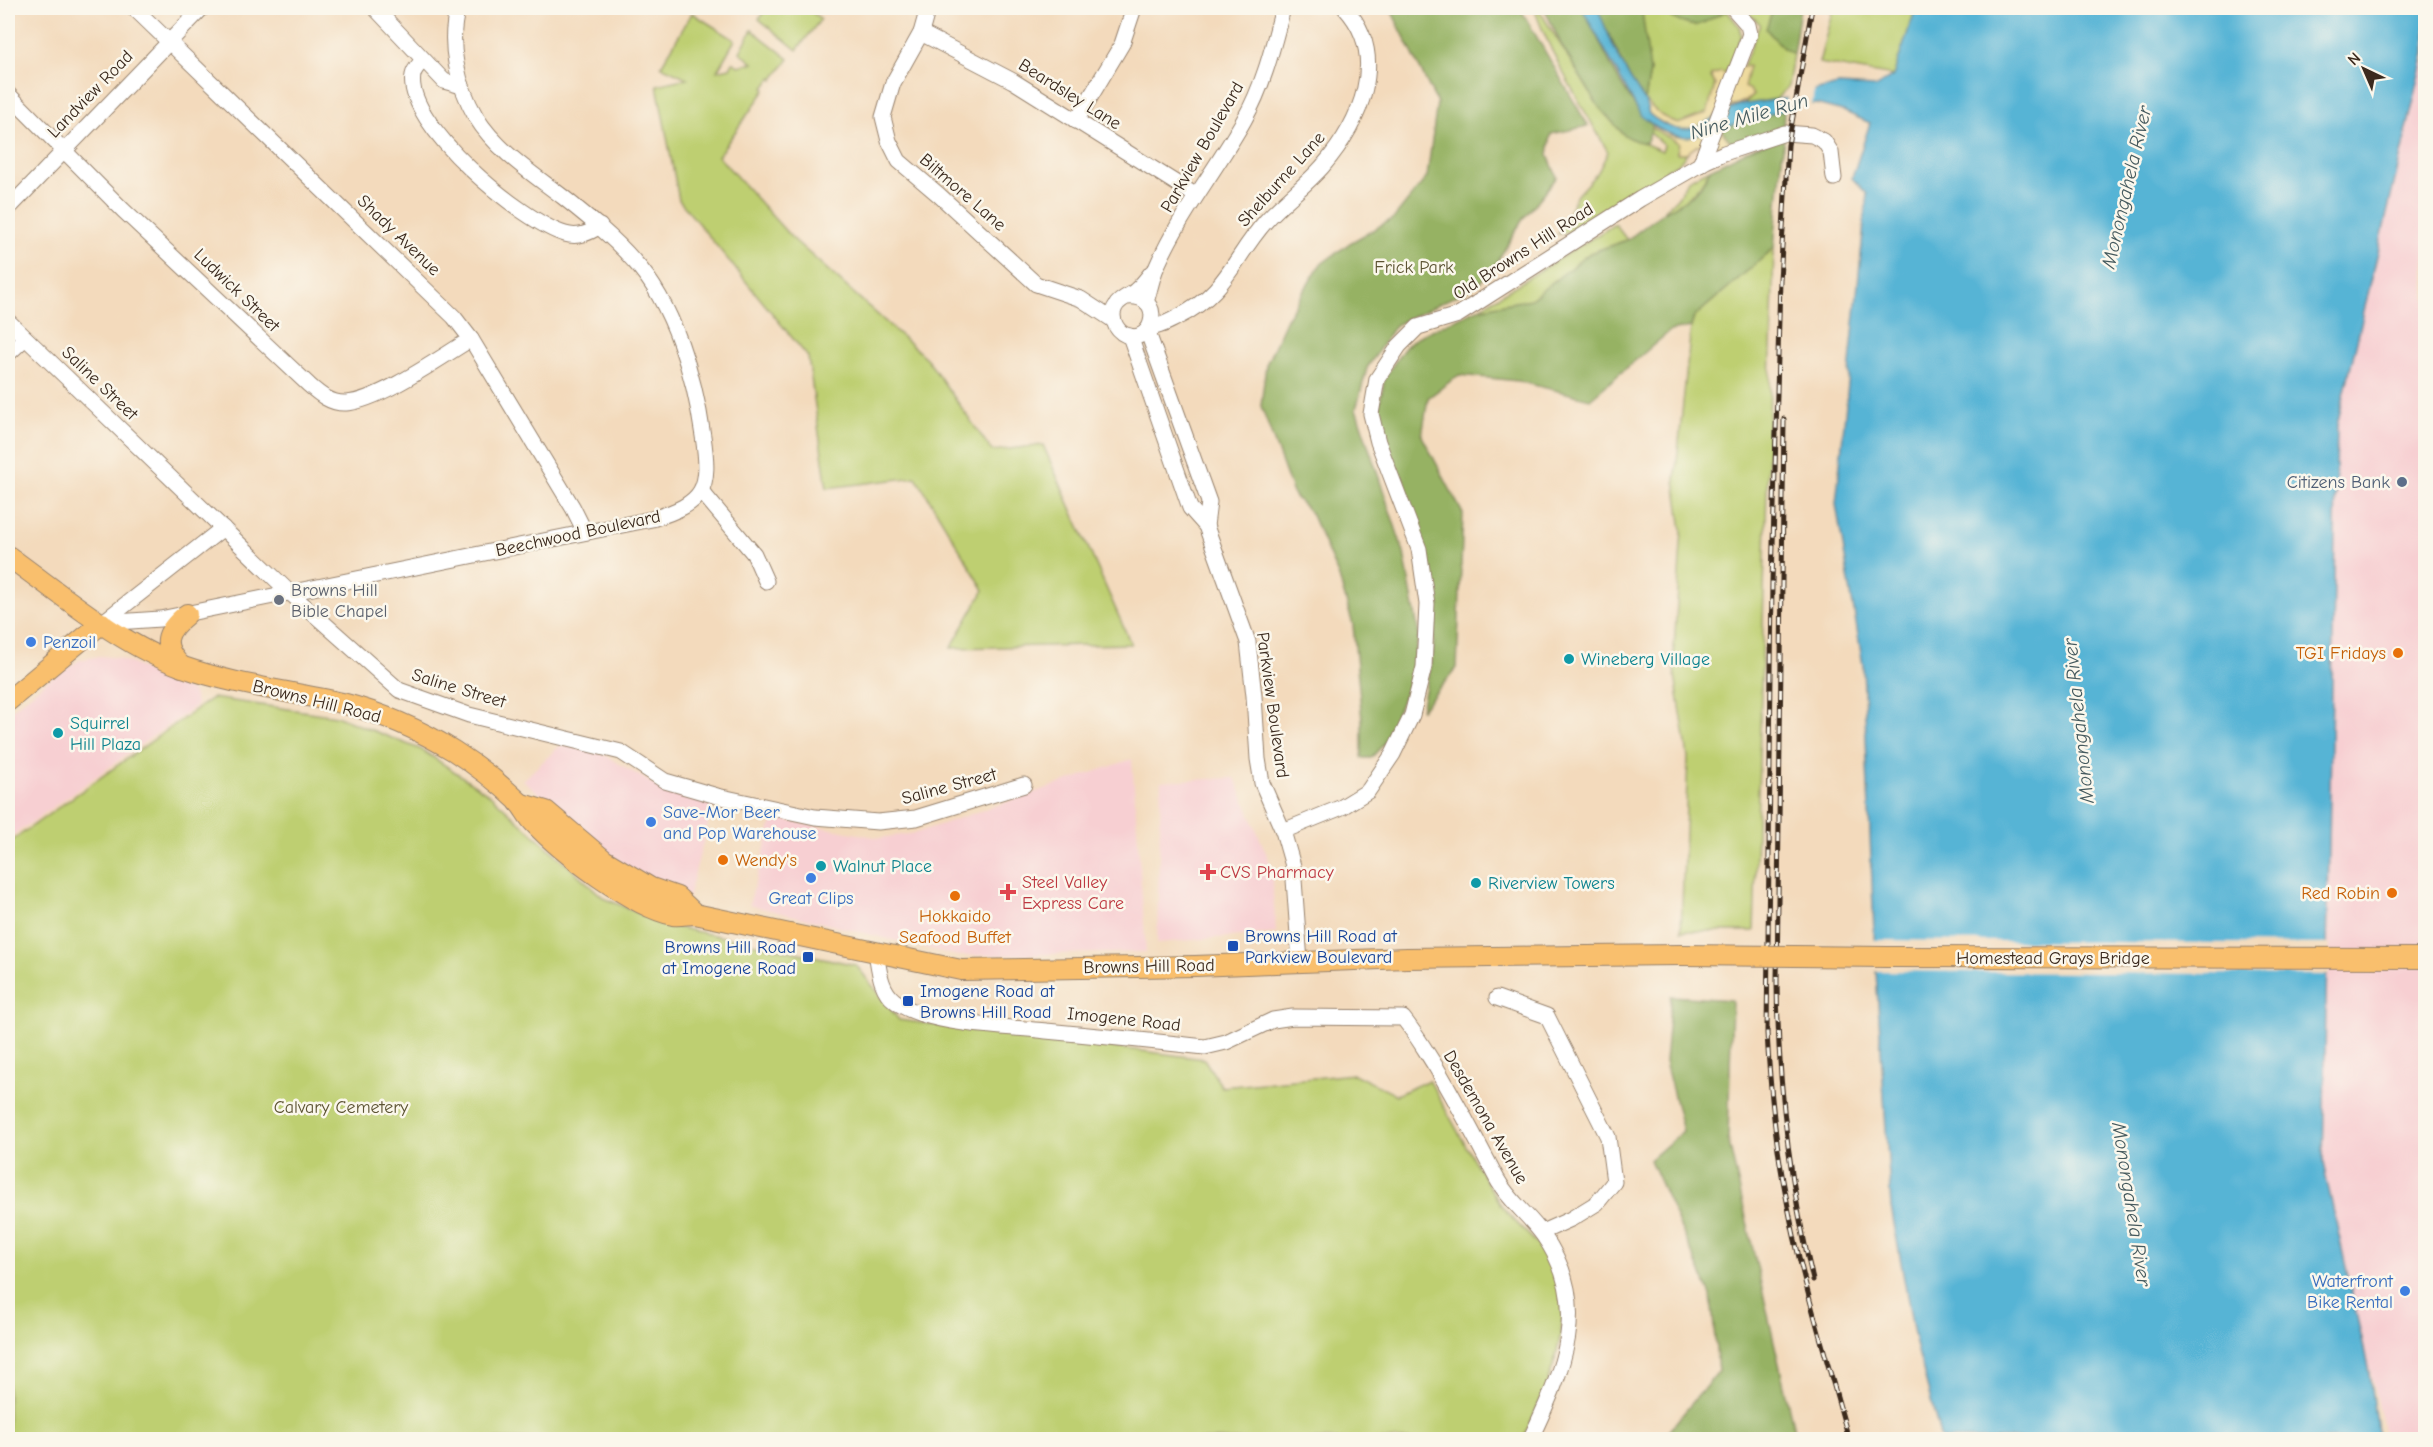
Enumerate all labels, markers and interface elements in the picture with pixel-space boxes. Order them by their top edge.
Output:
north arrow [2334,39,2394,99]
street label: Landview Road [43,46,137,143]
text: N [2344,49,2364,69]
street label: Beardsley Lane [1015,54,1125,134]
street label: Parkview Boulevard [1157,78,1248,216]
water label: Nine Mile Run [1688,89,1811,144]
water label: Monongahela River [2096,103,2157,271]
street label: Shelburne Lane [1233,128,1329,231]
street label: Biltmore Lane [915,149,1010,236]
street label: Shady Avenue [353,191,445,280]
street label: Old Browns Hill Road [1449,198,1597,304]
street label: Ludwick Street [189,244,284,337]
park label: Frick Park [1374,257,1454,278]
street label: Saline Street [57,342,143,425]
place label: Citizens Bank [2287,472,2390,493]
marker: Citizens Bank [2395,475,2409,489]
street label: Beechwood Boulevard [494,506,662,561]
place label: Browns Hill Bible Chapel [291,580,387,622]
marker: Browns Hill Bible Chapel [272,593,286,607]
street label: Parkview Boulevard [1252,631,1293,779]
place label: Penzoil [43,632,96,653]
marker: Penzoil [24,635,38,649]
water label: Monongahela River [2058,636,2099,806]
place label: TGI Fridays [2296,643,2386,664]
marker: TGI Fridays [2391,646,2405,660]
place label: Wineberg Village [1581,649,1710,670]
marker: Wineberg Village [1562,652,1576,666]
street label: Saline Street [409,664,509,713]
street label: Browns Hill Road [251,675,383,728]
place label: Squirrel Hill Plaza [70,713,141,755]
marker: Squirrel Hill Plaza [51,726,65,740]
street label: Saline Street [899,764,1000,809]
place label: Save-Mor Beer and Pop Warehouse [663,802,817,844]
marker: Save-Mor Beer and Pop Warehouse [644,815,658,829]
place label: Wendy's [735,850,797,871]
marker: Wendy's [716,853,730,867]
place label: Walnut Place [833,856,932,877]
marker: Walnut Place [814,859,828,873]
place label: CVS Pharmacy [1220,862,1335,883]
marker: CVS Pharmacy [1201,865,1215,879]
marker: Great Clips [804,871,818,885]
place label: Steel Valley Express Care [1022,872,1124,914]
place label: Riverview Towers [1488,873,1615,894]
marker: Riverview Towers [1469,876,1483,890]
marker: Steel Valley Express Care [999,883,1017,901]
place label: Red Robin [2301,883,2380,904]
marker: Red Robin [2385,886,2399,900]
place label: Great Clips [768,888,854,909]
marker: Hokkaido Seafood Buffet [948,889,962,903]
place label: Hokkaido Seafood Buffet [899,906,1012,948]
place label: Browns Hill Road at Parkview Boulevard [1245,926,1398,968]
place label: Browns Hill Road at Imogene Road [662,937,796,979]
marker: Browns Hill Road at Parkview Boulevard [1226,939,1240,953]
street label: Homestead Grays Bridge [1956,948,2150,969]
marker: Browns Hill Road at Imogene Road [801,950,815,964]
street label: Browns Hill Road [1083,955,1215,978]
place label: Imogene Road at Browns Hill Road [920,981,1055,1023]
marker: Imogene Road at Browns Hill Road [901,994,915,1008]
street label: Imogene Road [1066,1003,1182,1036]
street label: Desdemona Avenue [1439,1047,1532,1188]
park label: Calvary Cemetery [274,1097,409,1118]
water label: Monongahela River [2107,1119,2156,1289]
place label: Waterfront Bike Rental [2307,1271,2394,1313]
marker: Waterfront Bike Rental [2398,1284,2412,1298]

